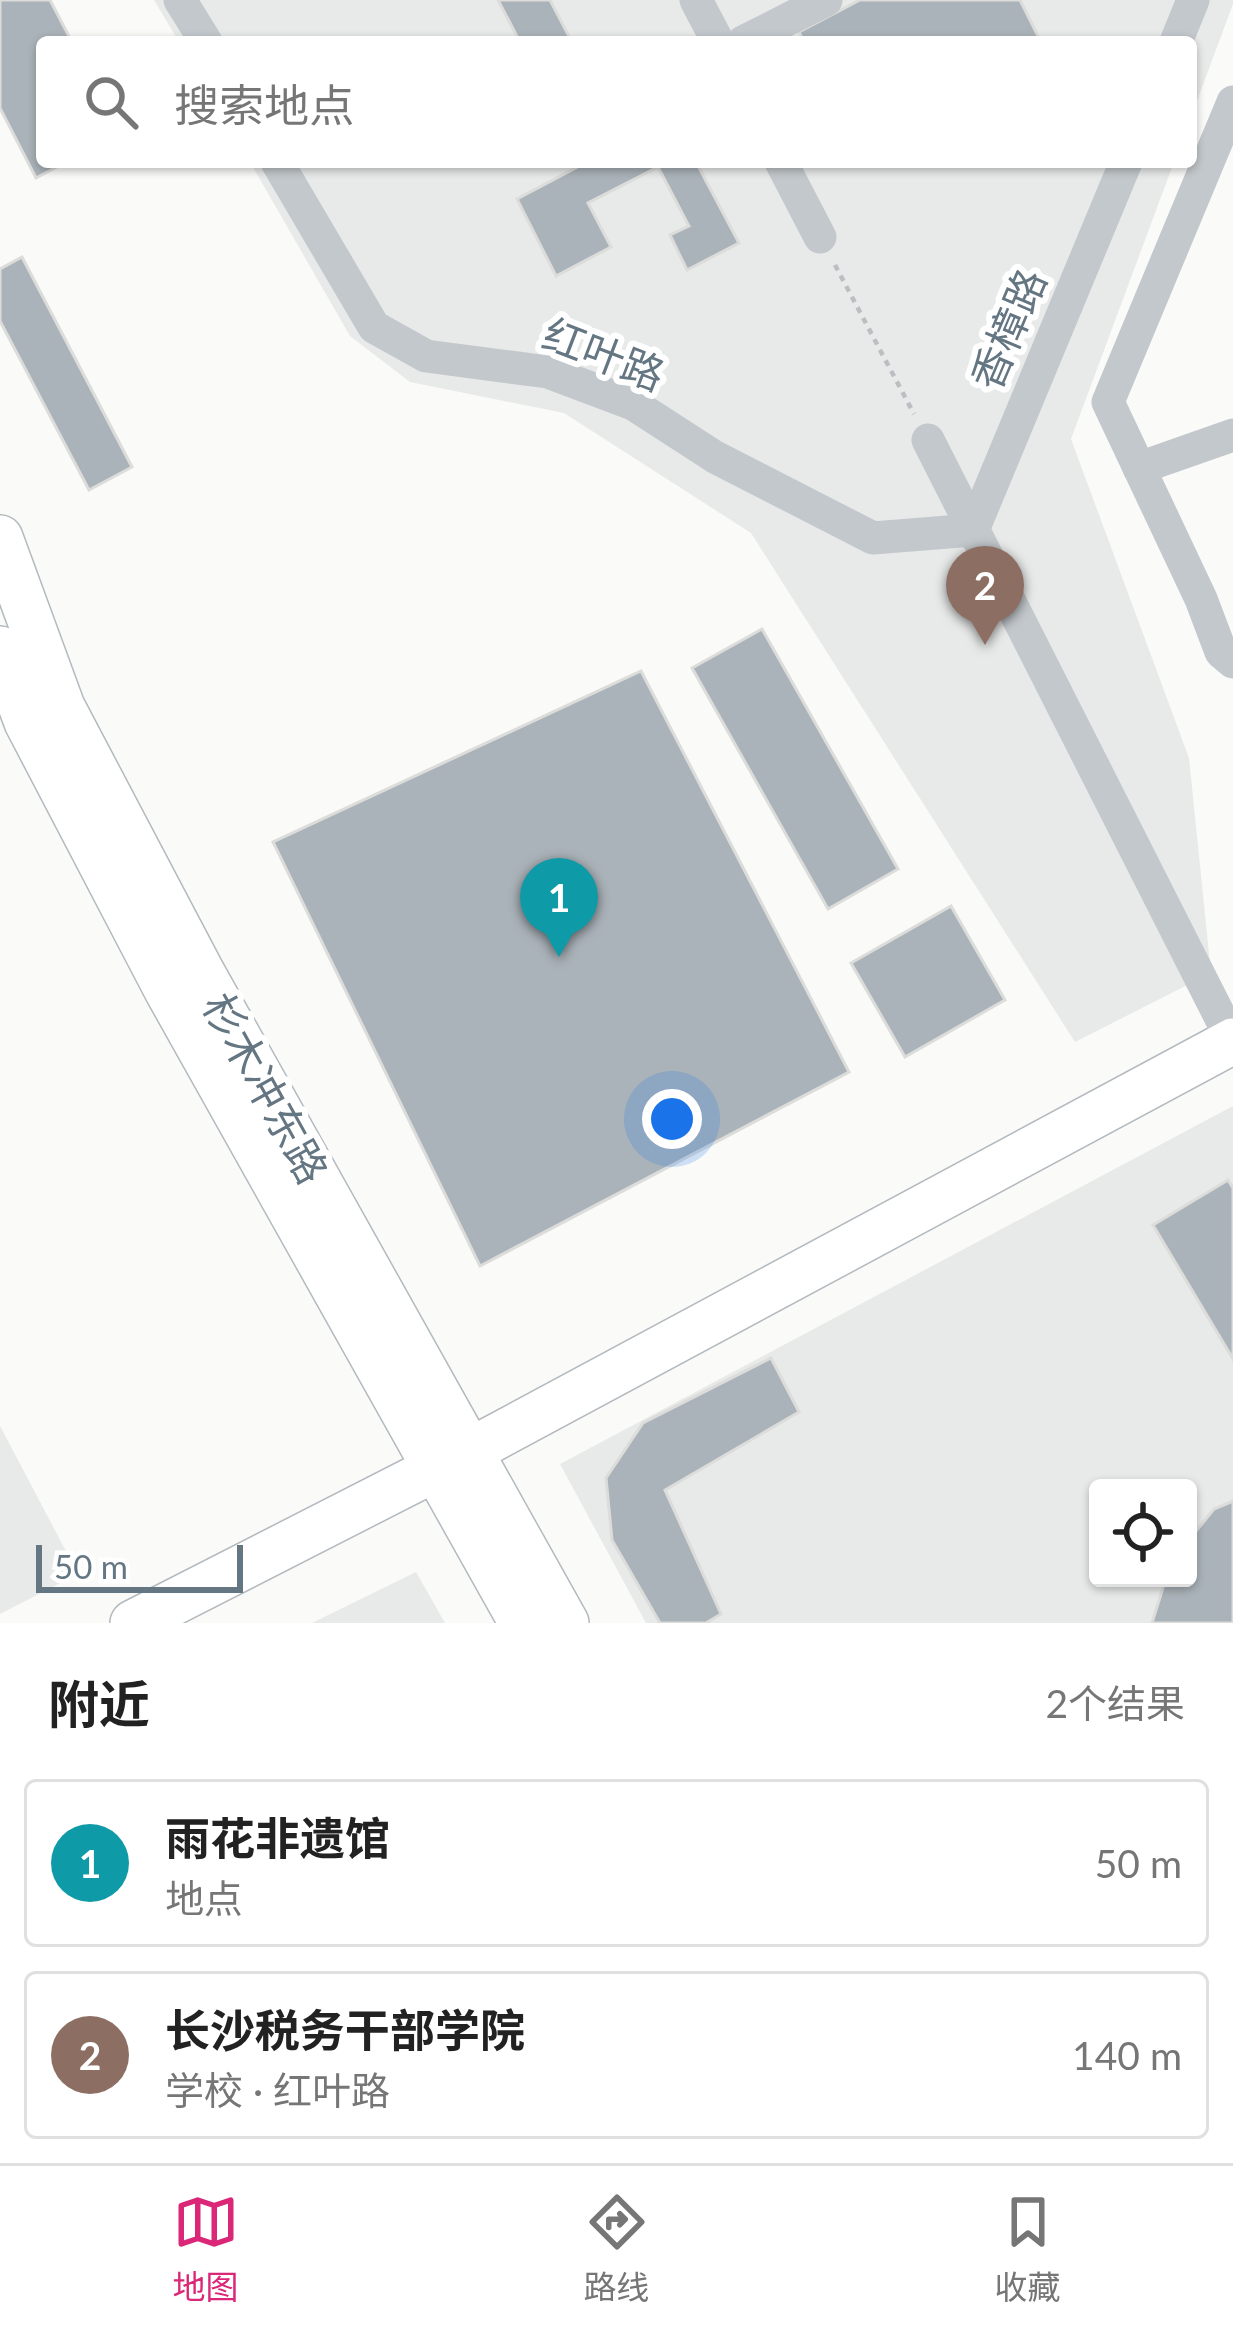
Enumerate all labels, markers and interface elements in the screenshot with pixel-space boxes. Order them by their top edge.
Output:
search box [36,36,1197,168]
icon: search [78,69,144,135]
text: 搜索地点 [174,78,354,132]
street label: 香樟路 [960,261,1056,397]
street label: 红叶路 [536,308,672,400]
pin: 2 [946,546,1024,645]
pin: 1 [520,858,598,957]
street label: 杉木冲东路 [193,984,339,1192]
your location [642,1089,702,1149]
map controls [1089,1479,1197,1587]
button: locate [1089,1479,1197,1587]
scale bar [36,1539,243,1592]
text: 50 m [54,1546,128,1586]
text: 附近 [48,1673,150,1734]
text: 2个结果 [1045,1680,1185,1726]
text: 雨花非遗馆 [165,1811,390,1865]
text: 1 [79,1840,101,1886]
text: 50 m [1095,1840,1182,1886]
text: 地点 [165,1875,243,1921]
text: 长沙税务干部学院 [165,2003,525,2057]
text: 2 [79,2032,101,2078]
text: 140 m [1072,2032,1182,2078]
text: 学校 · 红叶路 [165,2067,390,2113]
tab: 地图 [173,2189,239,2309]
tab: 路线 [584,2189,650,2309]
tab: 收藏 [995,2189,1061,2309]

